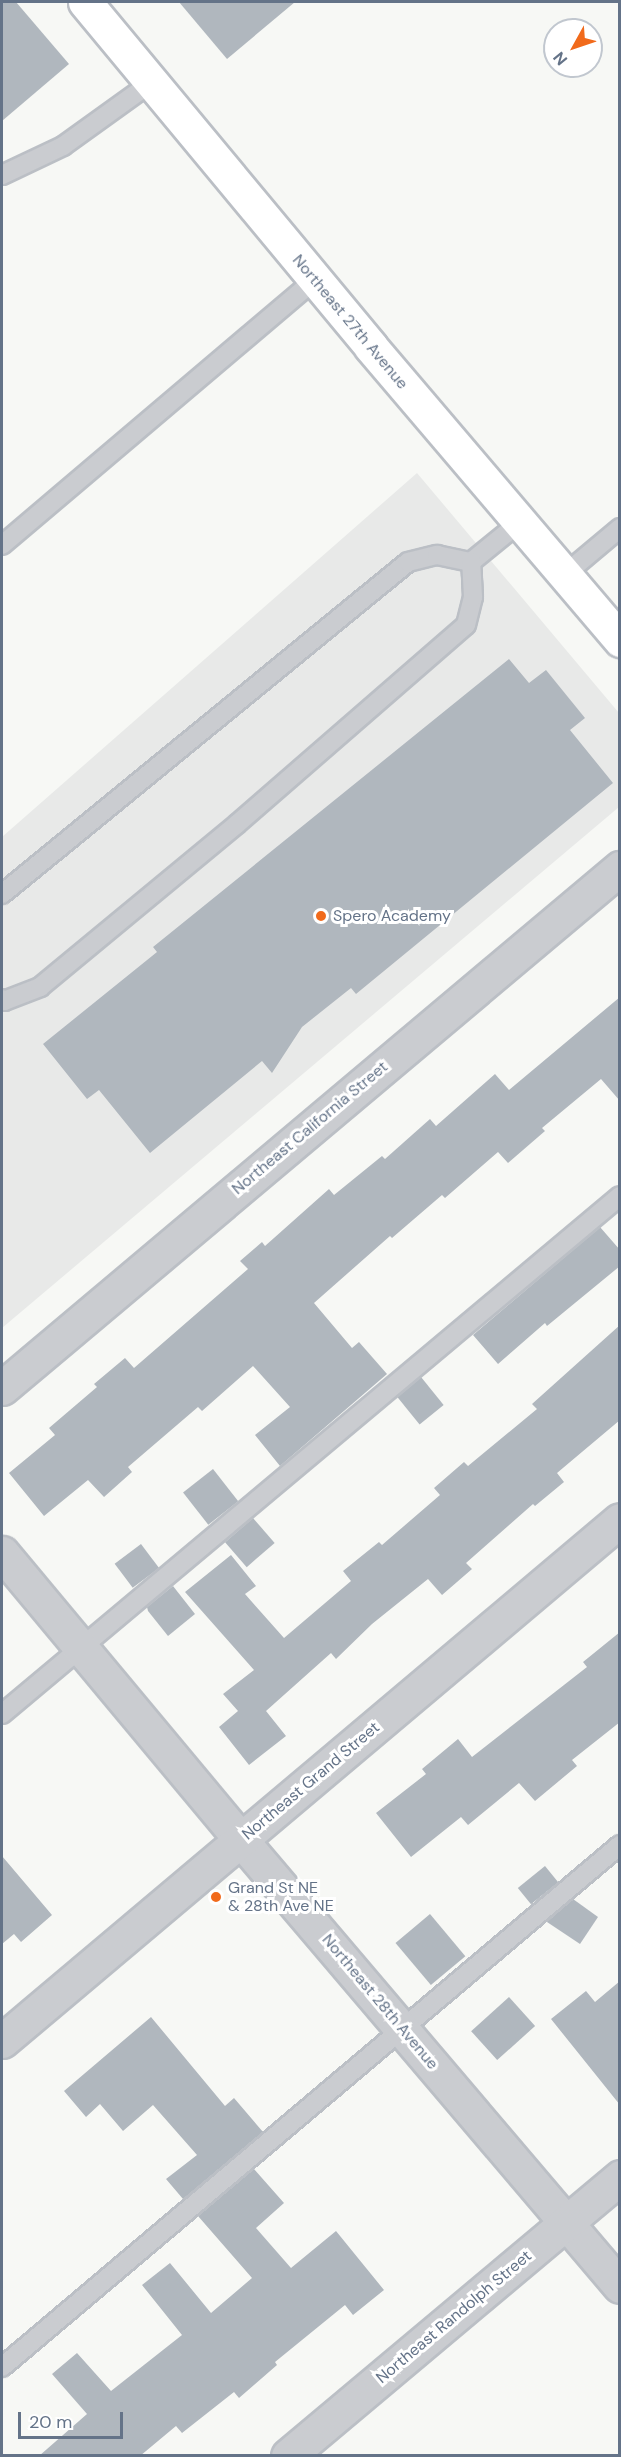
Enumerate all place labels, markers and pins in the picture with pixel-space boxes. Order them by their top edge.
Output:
place label: Spero Academy [333,906,451,926]
marker: Spero Academy [314,909,328,923]
place label: Grand St NE & 28th Ave NE [228,1878,334,1916]
marker: Grand St NE & 28th Ave NE [209,1890,223,1904]

